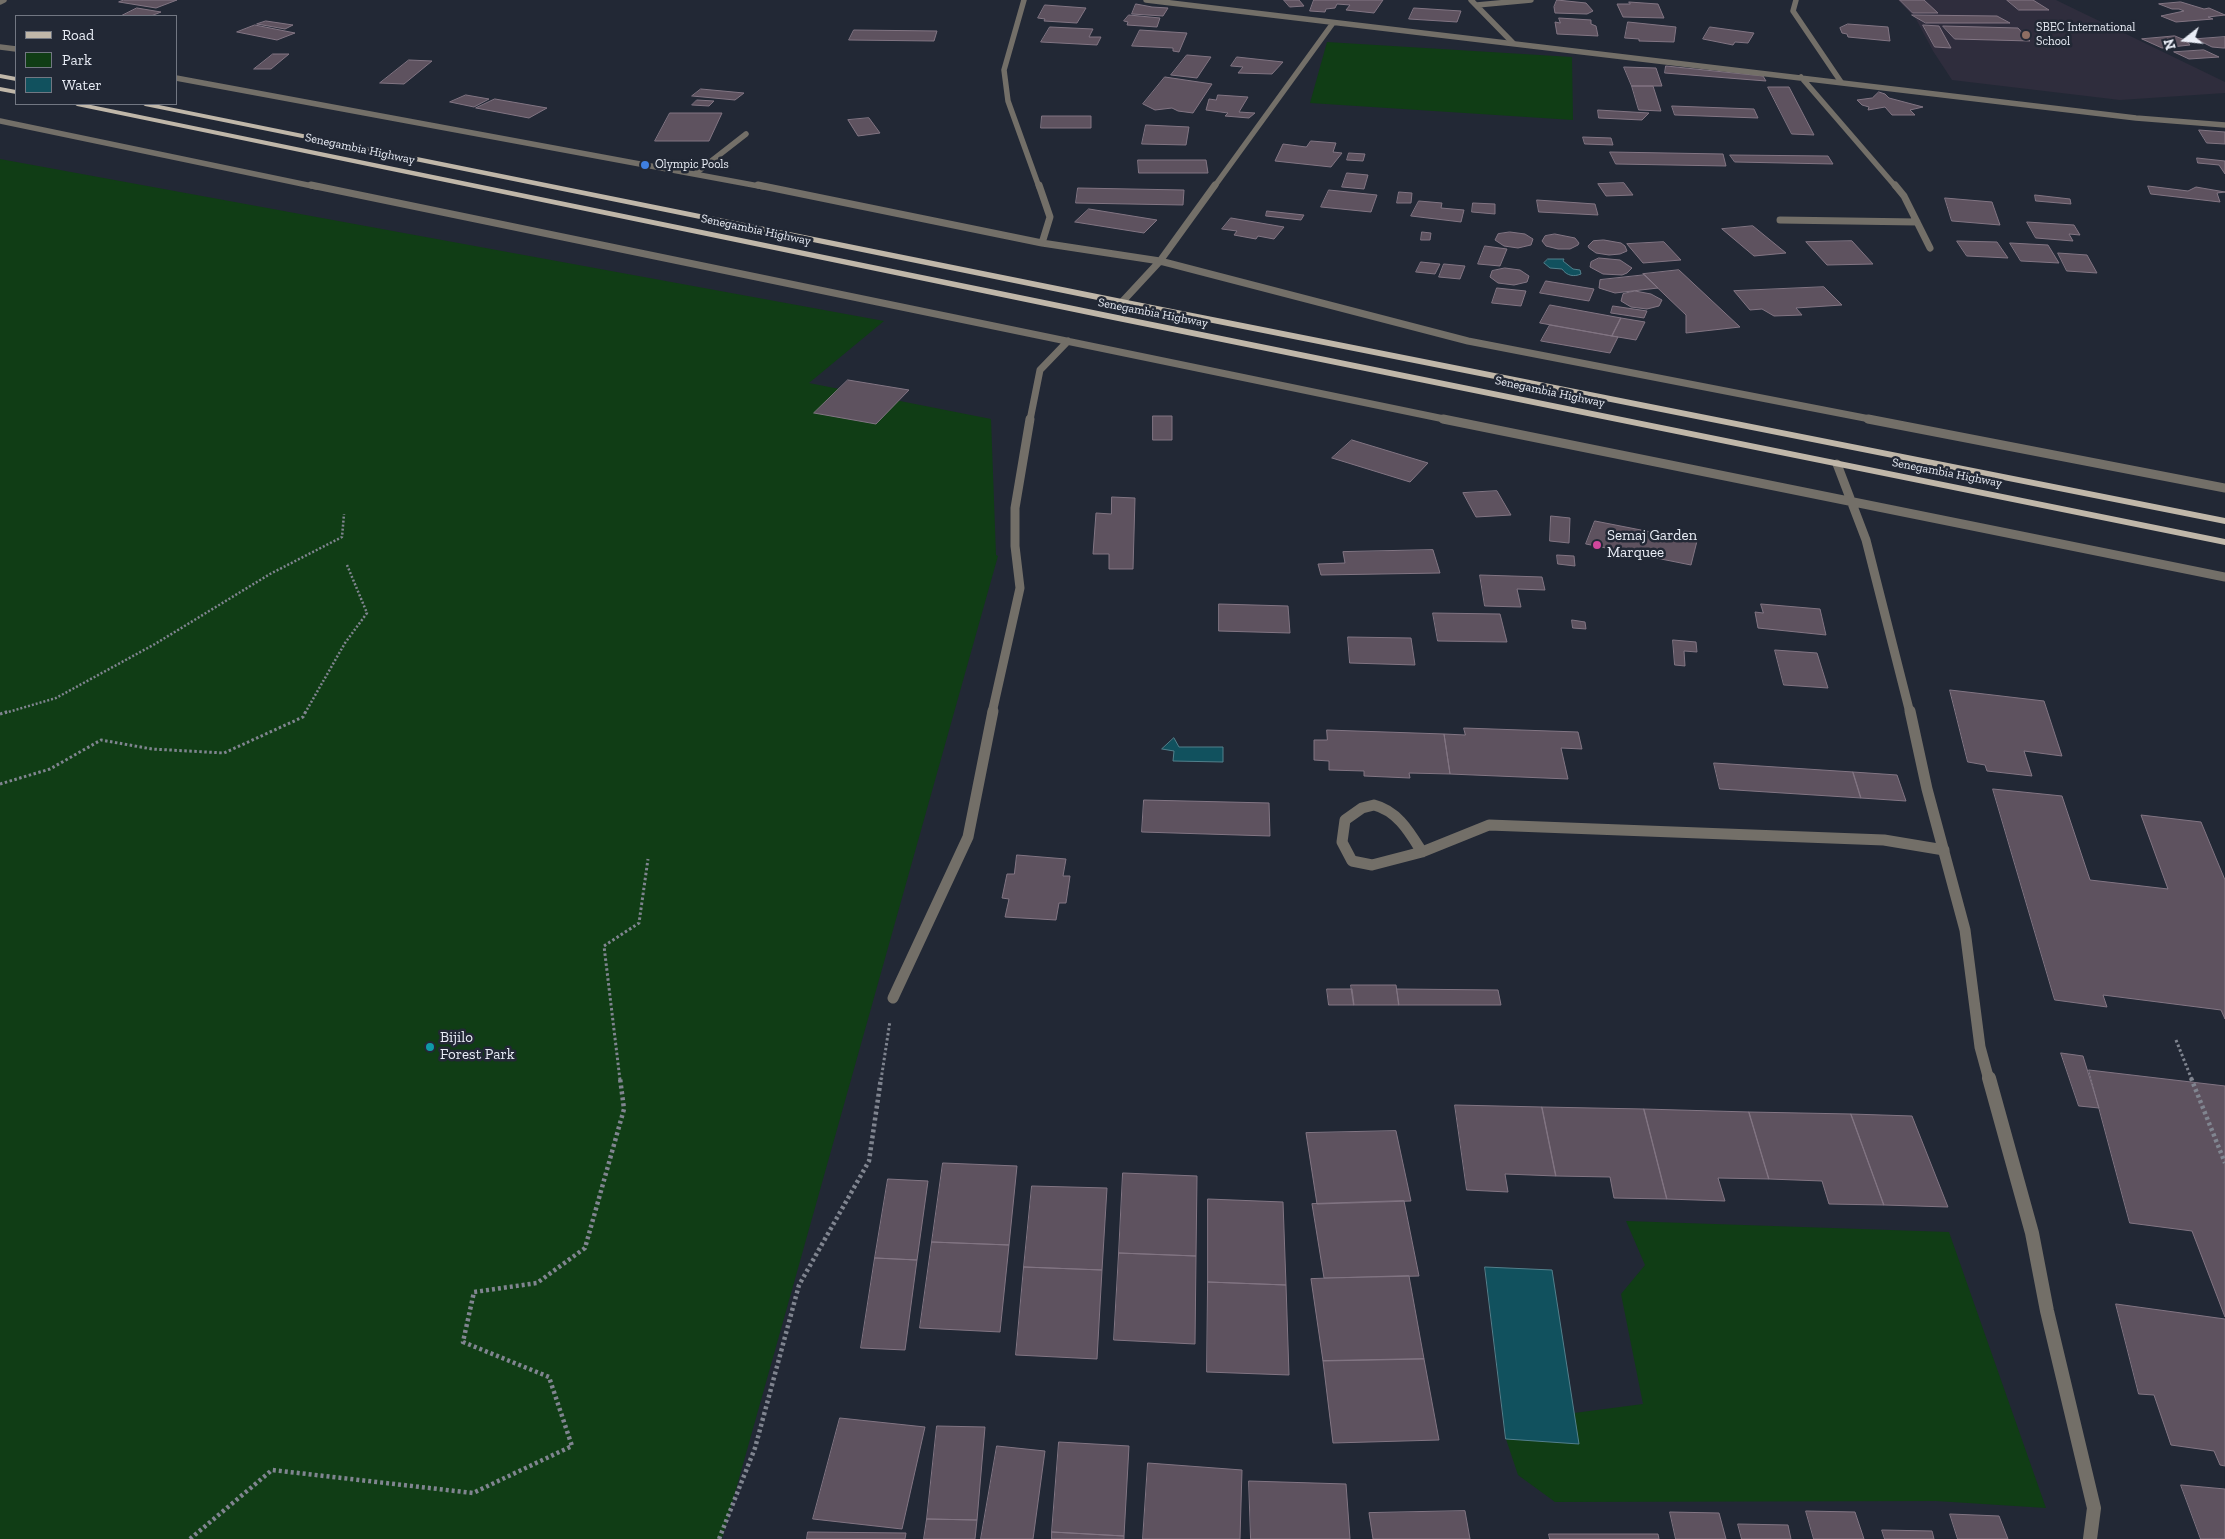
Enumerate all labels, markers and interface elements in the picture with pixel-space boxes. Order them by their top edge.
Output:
legend [15,15,178,105]
north arrow [2160,15,2210,65]
place label: SBEC International School [2036,21,2136,49]
text: Road [62,26,94,44]
marker: SBEC International School [2020,29,2032,41]
text: N [2160,37,2180,52]
text: Park [62,51,92,69]
text: Water [62,76,102,94]
street label: Senegambia Highway [304,130,416,168]
place label: Olympic Pools [655,158,729,172]
marker: Olympic Pools [639,159,651,171]
street label: Senegambia Highway [700,211,812,249]
street label: Senegambia Highway [1097,295,1209,331]
street label: Senegambia Highway [1494,373,1606,411]
street label: Senegambia Highway [1891,455,2003,491]
place label: Semaj Garden Marquee [1607,527,1697,562]
marker: Semaj Garden Marquee [1591,539,1603,551]
place label: Bijilo Forest Park [440,1029,514,1064]
marker: Bijilo Forest Park [424,1041,436,1053]

